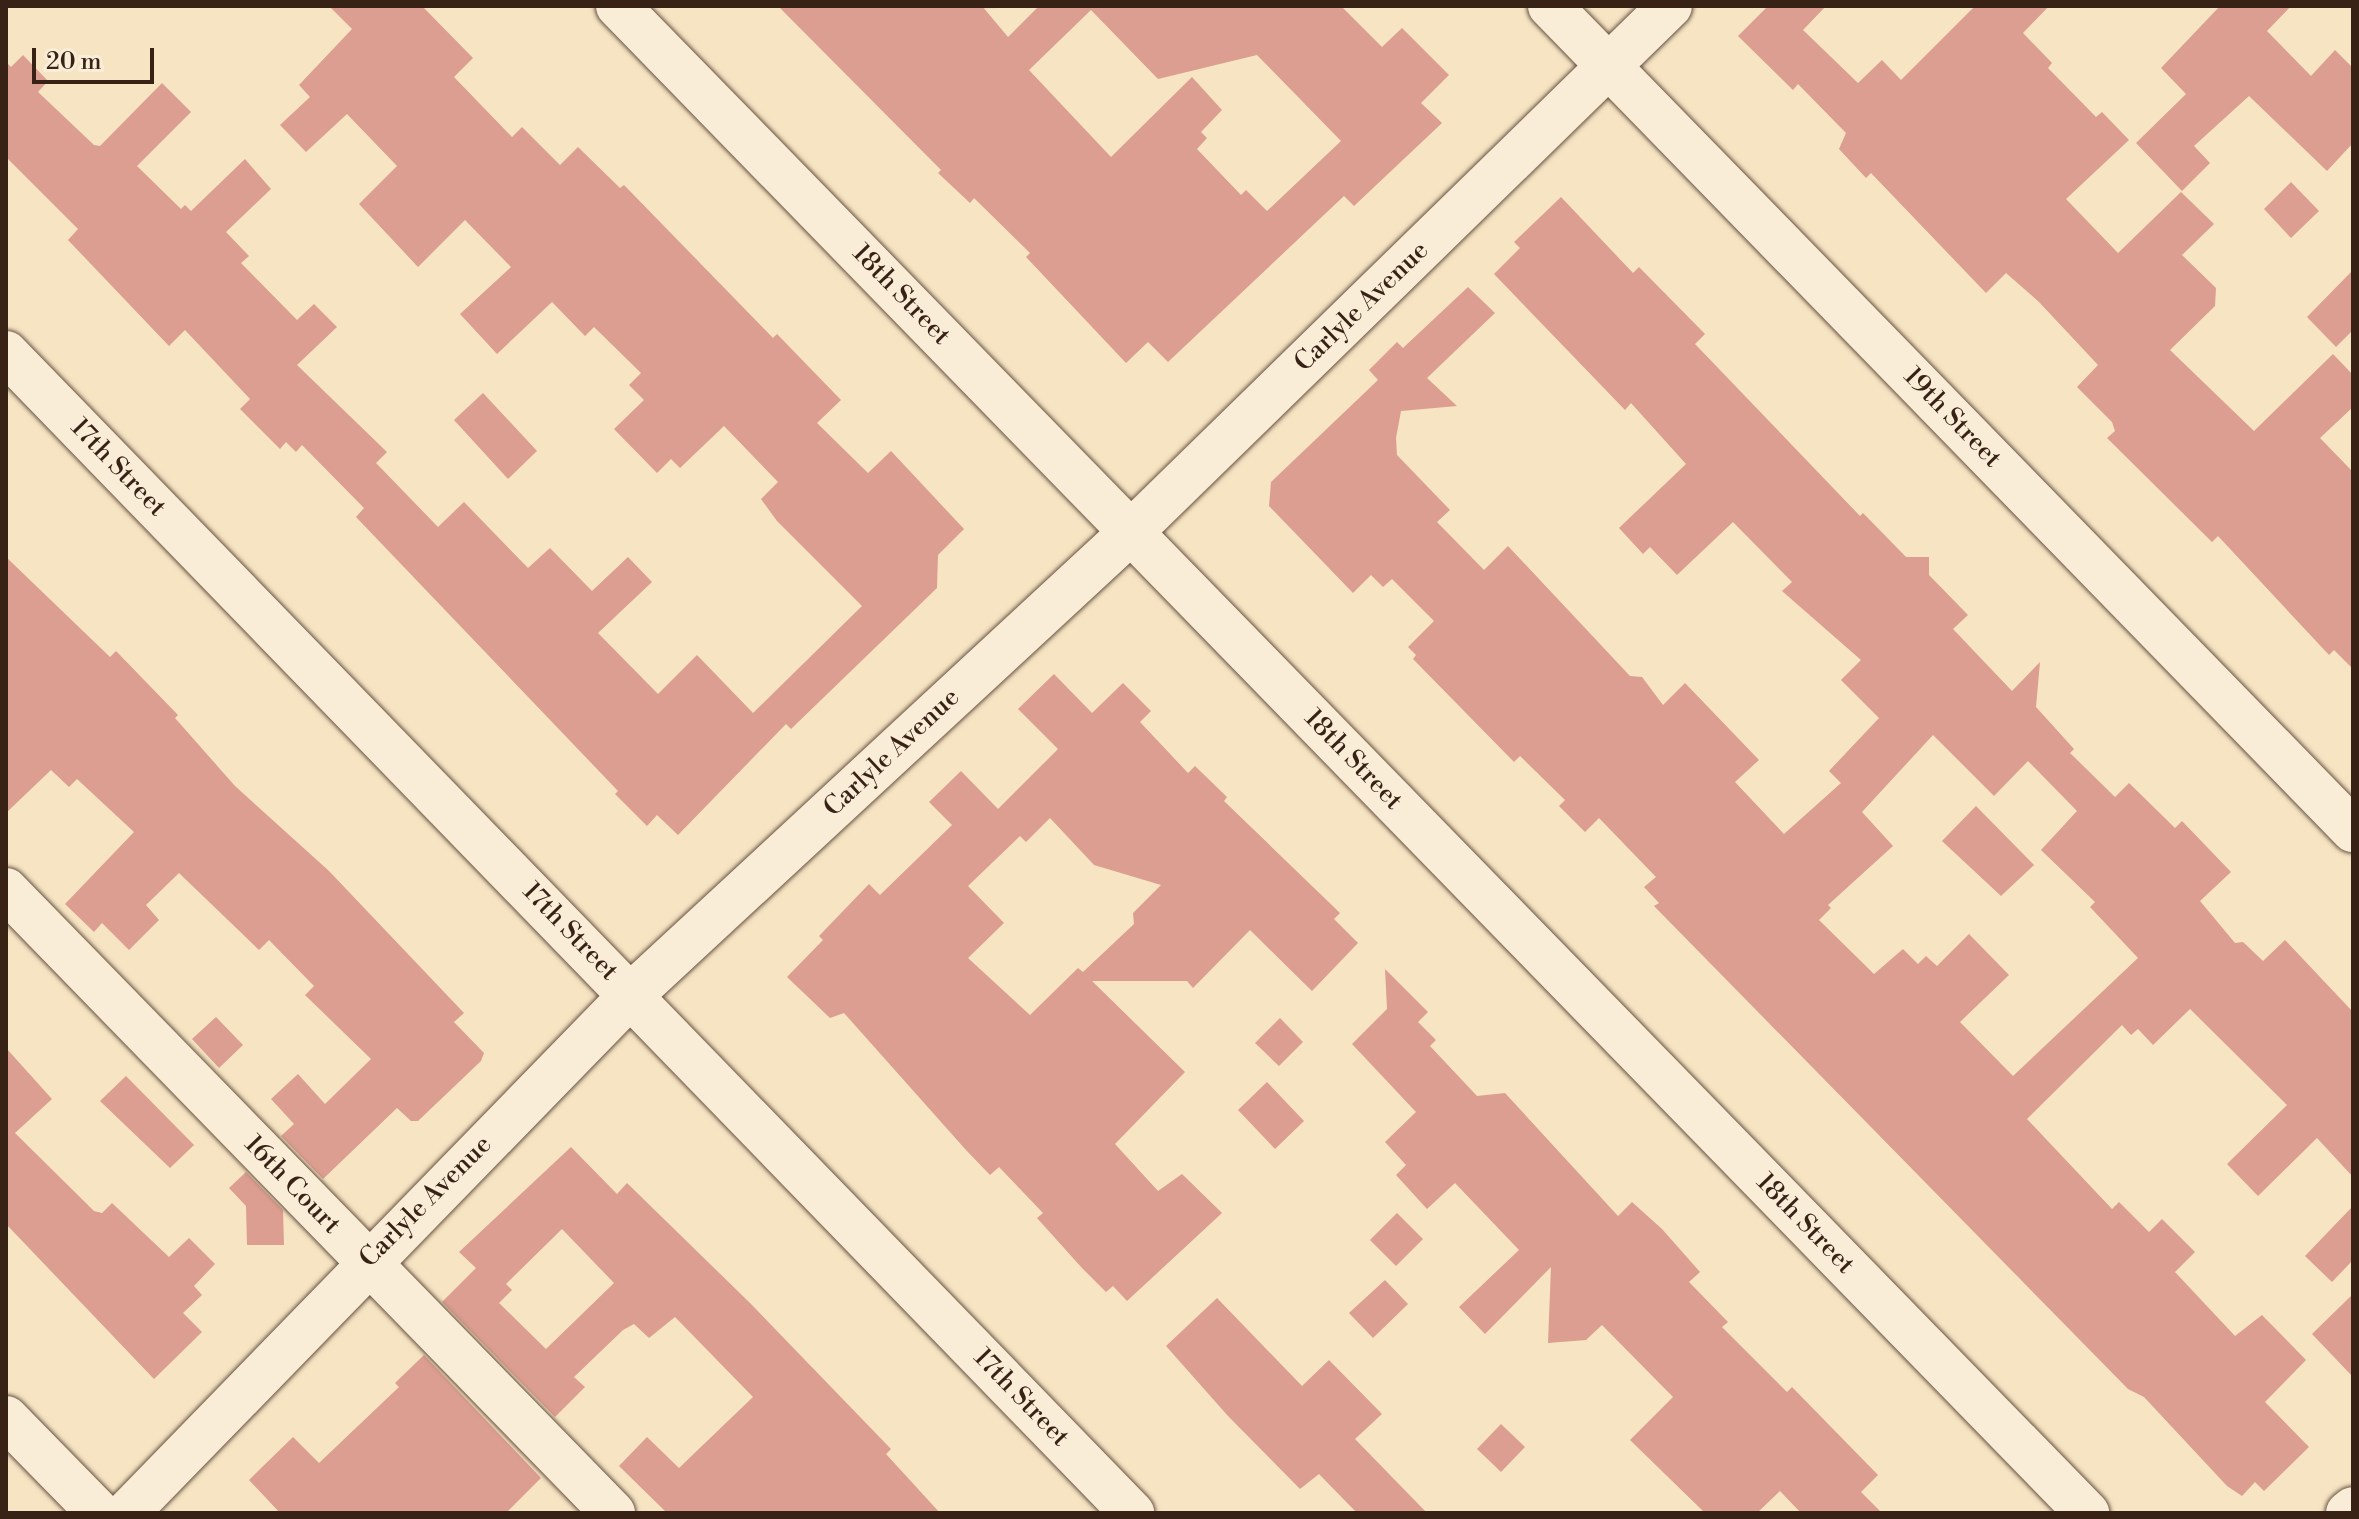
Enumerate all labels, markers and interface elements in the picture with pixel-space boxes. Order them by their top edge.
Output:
scale bar [36,32,158,82]
text: 20 m [46,47,102,77]
street label: Carlyle Avenue [1289,235,1435,379]
street label: 18th Street [845,238,957,352]
street label: 19th Street [1897,361,2007,475]
street label: 17th Street [64,413,172,523]
street label: Carlyle Avenue [818,682,966,824]
street label: 18th Street [1297,703,1409,817]
street label: 17th Street [516,877,624,987]
street label: 16th Court [237,1129,347,1241]
street label: Carlyle Avenue [353,1129,499,1275]
street label: 18th Street [1749,1167,1861,1281]
street label: 17th Street [967,1343,1075,1453]

